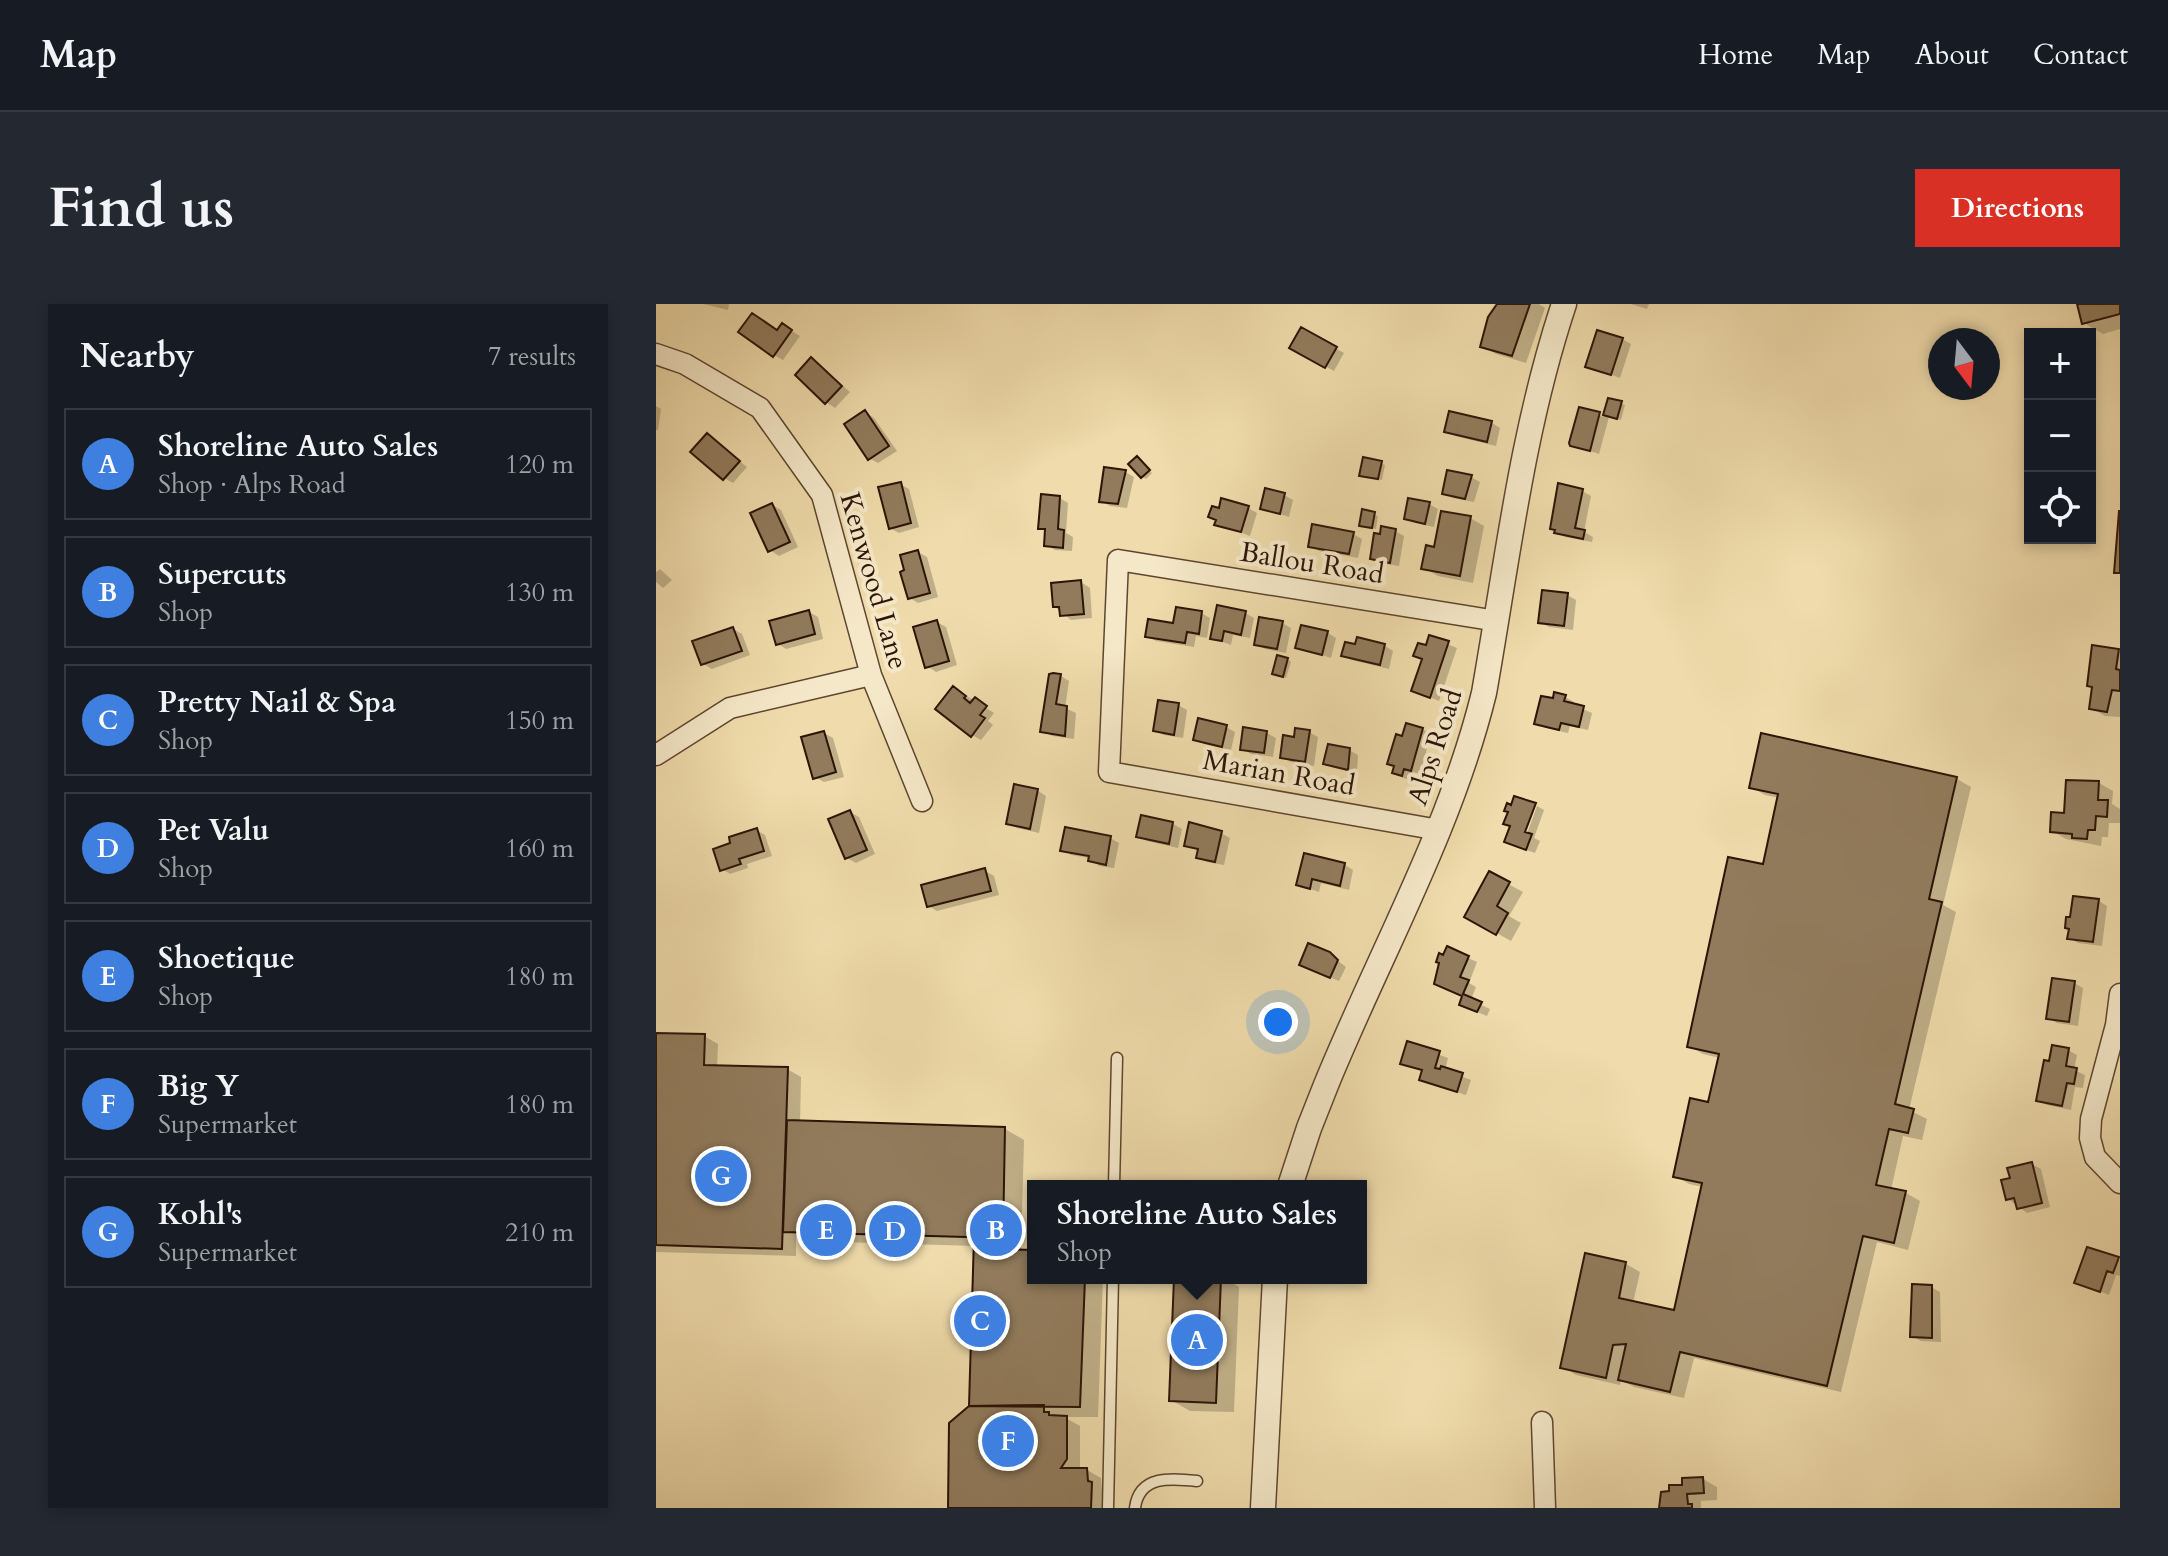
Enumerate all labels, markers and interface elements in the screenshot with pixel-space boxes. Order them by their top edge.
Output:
text: Map [40,29,117,81]
text: Home [1698,36,1773,74]
text: Map [1817,36,1871,74]
text: About [1915,36,1989,74]
text: Contact [2033,36,2128,74]
button: Directions [1915,169,2120,247]
text: Find us [48,171,234,246]
north arrow [1928,328,2000,400]
map controls [2024,328,2096,544]
button: + [2024,328,2096,400]
text: Nearby [80,333,195,379]
text: 7 results [488,339,576,374]
button: − [2024,400,2096,472]
text: Shoreline Auto Sales [158,426,438,467]
text: A [98,447,118,482]
text: 120 m [505,447,574,482]
text: Shop · Alps Road [158,467,346,502]
button: locate [2024,472,2096,544]
street label: Kenwood Lane [831,488,917,674]
street label: Ballou Road [1237,533,1387,593]
text: Supercuts [158,554,287,595]
text: B [99,575,117,610]
text: 130 m [505,575,574,610]
text: Shop [158,595,213,630]
text: Pretty Nail & Spa [158,682,396,723]
street label: Alps Road [1398,684,1472,810]
text: C [98,703,118,738]
text: 150 m [505,703,574,738]
text: Shop [158,723,213,758]
street label: Marian Road [1200,741,1358,805]
text: Pet Valu [158,810,269,851]
text: D [97,831,119,866]
text: 160 m [505,831,574,866]
text: Shop [158,851,213,886]
text: Shoetique [158,938,295,979]
text: E [100,959,116,994]
text: 180 m [505,959,574,994]
text: Shop [158,979,213,1014]
your location [1258,1002,1298,1042]
text: Big Y [158,1066,239,1107]
text: F [100,1087,116,1122]
text: 180 m [505,1087,574,1122]
text: Supermarket [158,1107,297,1142]
pin: G [695,1146,747,1206]
popup [1027,1180,1367,1284]
text: Kohl's [158,1194,242,1235]
text: Shoreline Auto Sales [1057,1194,1337,1235]
pin: E [800,1200,852,1260]
pin: B [970,1200,1022,1260]
pin: D [869,1201,921,1261]
text: G [97,1215,119,1250]
text: 210 m [505,1215,574,1250]
text: Supermarket [158,1235,297,1270]
text: Shop [1057,1235,1112,1270]
pin: C [954,1291,1006,1351]
pin: A [1171,1310,1223,1370]
pin: F [982,1411,1034,1471]

